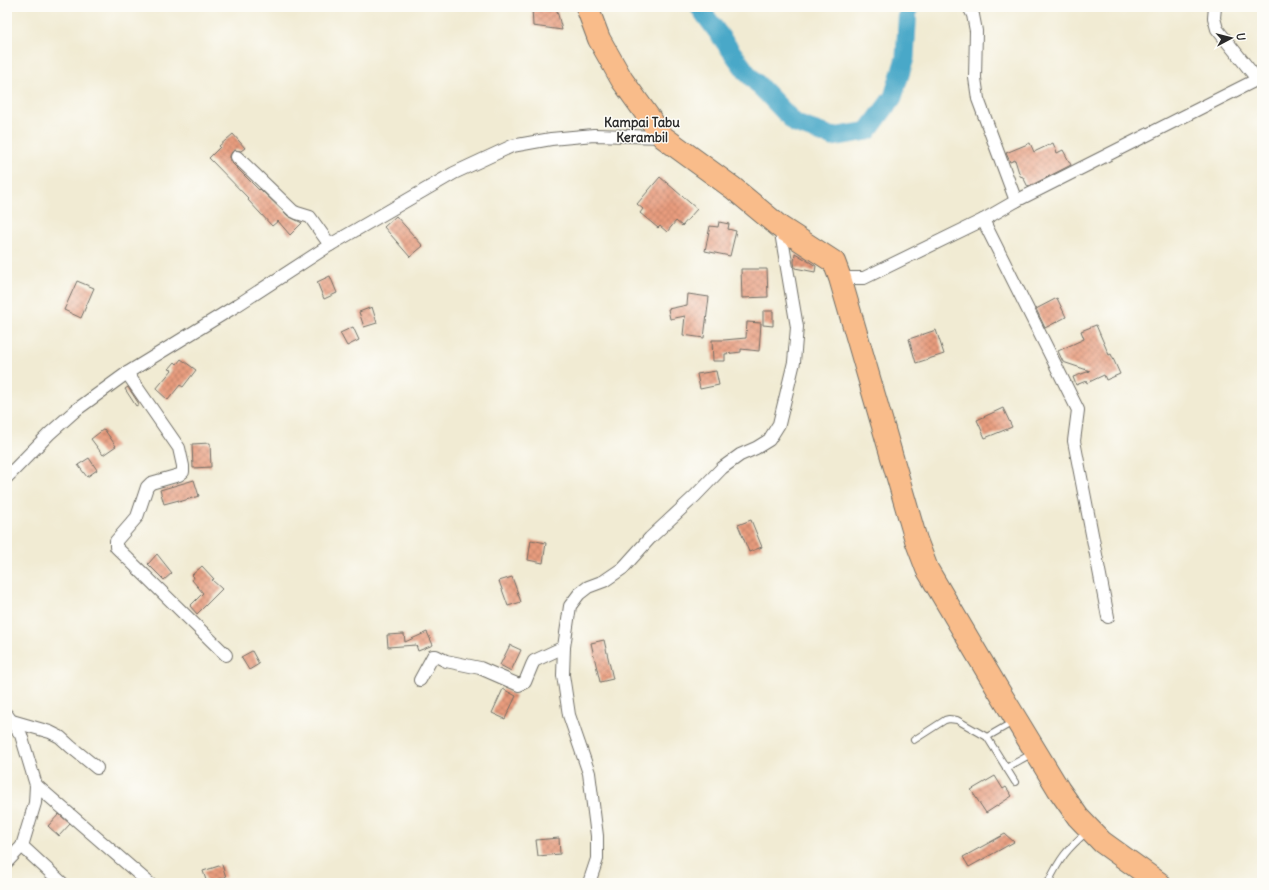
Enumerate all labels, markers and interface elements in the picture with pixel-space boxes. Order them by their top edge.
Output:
north arrow [1211,18,1251,58]
text: U [1234,32,1248,41]
district label: Kampai Tabu Kerambil [604,114,680,146]

